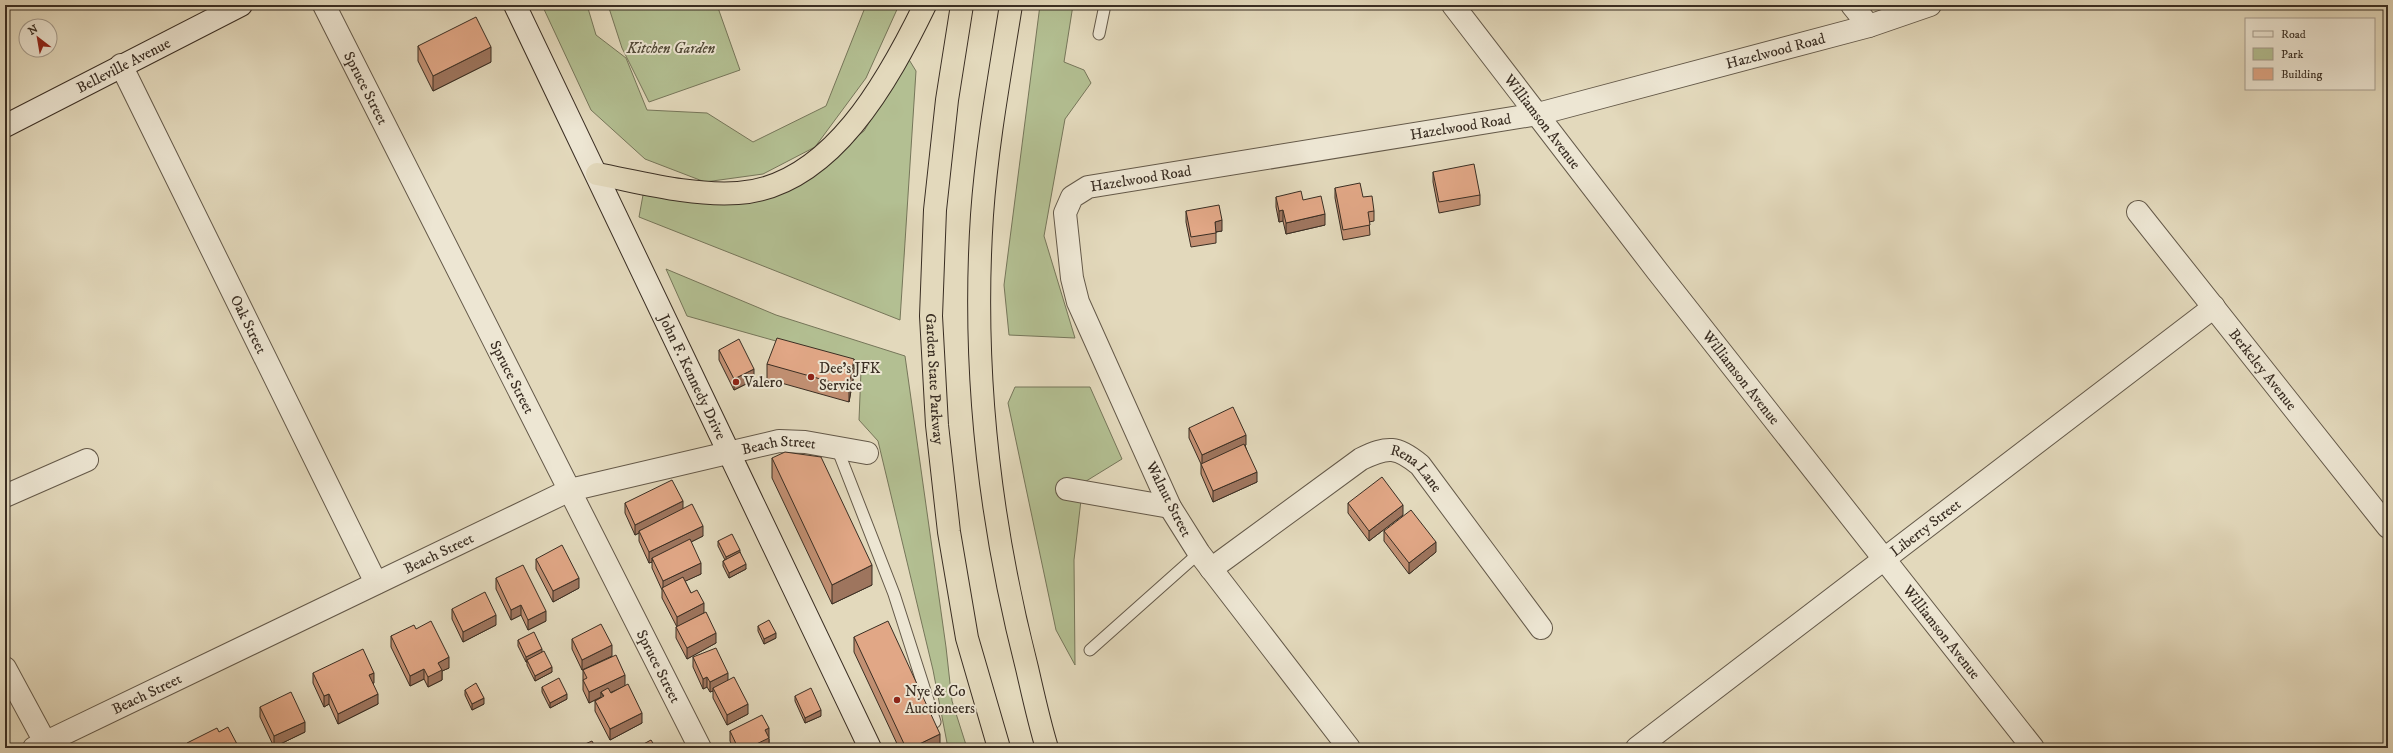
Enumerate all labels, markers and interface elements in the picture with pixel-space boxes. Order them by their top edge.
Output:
north arrow [18,18,58,58]
legend [2245,18,2375,90]
text: N [26,22,41,39]
text: Road [2281,27,2306,42]
street label: Hazelwood Road [1724,29,1828,74]
street label: Belleville Avenue [73,34,174,98]
park label: Kitchen Garden [626,39,716,58]
text: Park [2281,47,2303,62]
street label: Spruce Street [339,48,392,128]
text: Building [2281,67,2322,82]
street label: Williamson Avenue [1499,70,1585,173]
street label: Hazelwood Road [1409,109,1513,145]
street label: Hazelwood Road [1089,161,1193,196]
street label: Oak Street [226,292,271,357]
street label: John F. Kennedy Drive [653,309,730,443]
street label: Garden State Parkway [921,313,948,447]
street label: Berkeley Avenue [2224,325,2301,414]
street label: Williamson Avenue [1697,326,1784,429]
street label: Spruce Street [485,337,538,417]
place label: Dee's JFK Service [819,359,881,395]
marker: Dee's JFK Service [806,372,816,382]
place label: Valero [743,373,782,392]
marker: Valero [731,377,741,387]
street label: Beach Street [740,432,818,459]
street label: Rena Lane [1389,441,1446,496]
street label: Walnut Street [1141,457,1196,540]
street label: Liberty Street [1886,495,1965,561]
street label: Beach Street [401,529,477,579]
street label: Williamson Avenue [1898,581,1984,683]
street label: Spruce Street [632,627,685,706]
street label: Beach Street [109,669,185,719]
place label: Nye & Co Auctioneers [905,682,975,718]
marker: Nye & Co Auctioneers [892,695,902,705]

